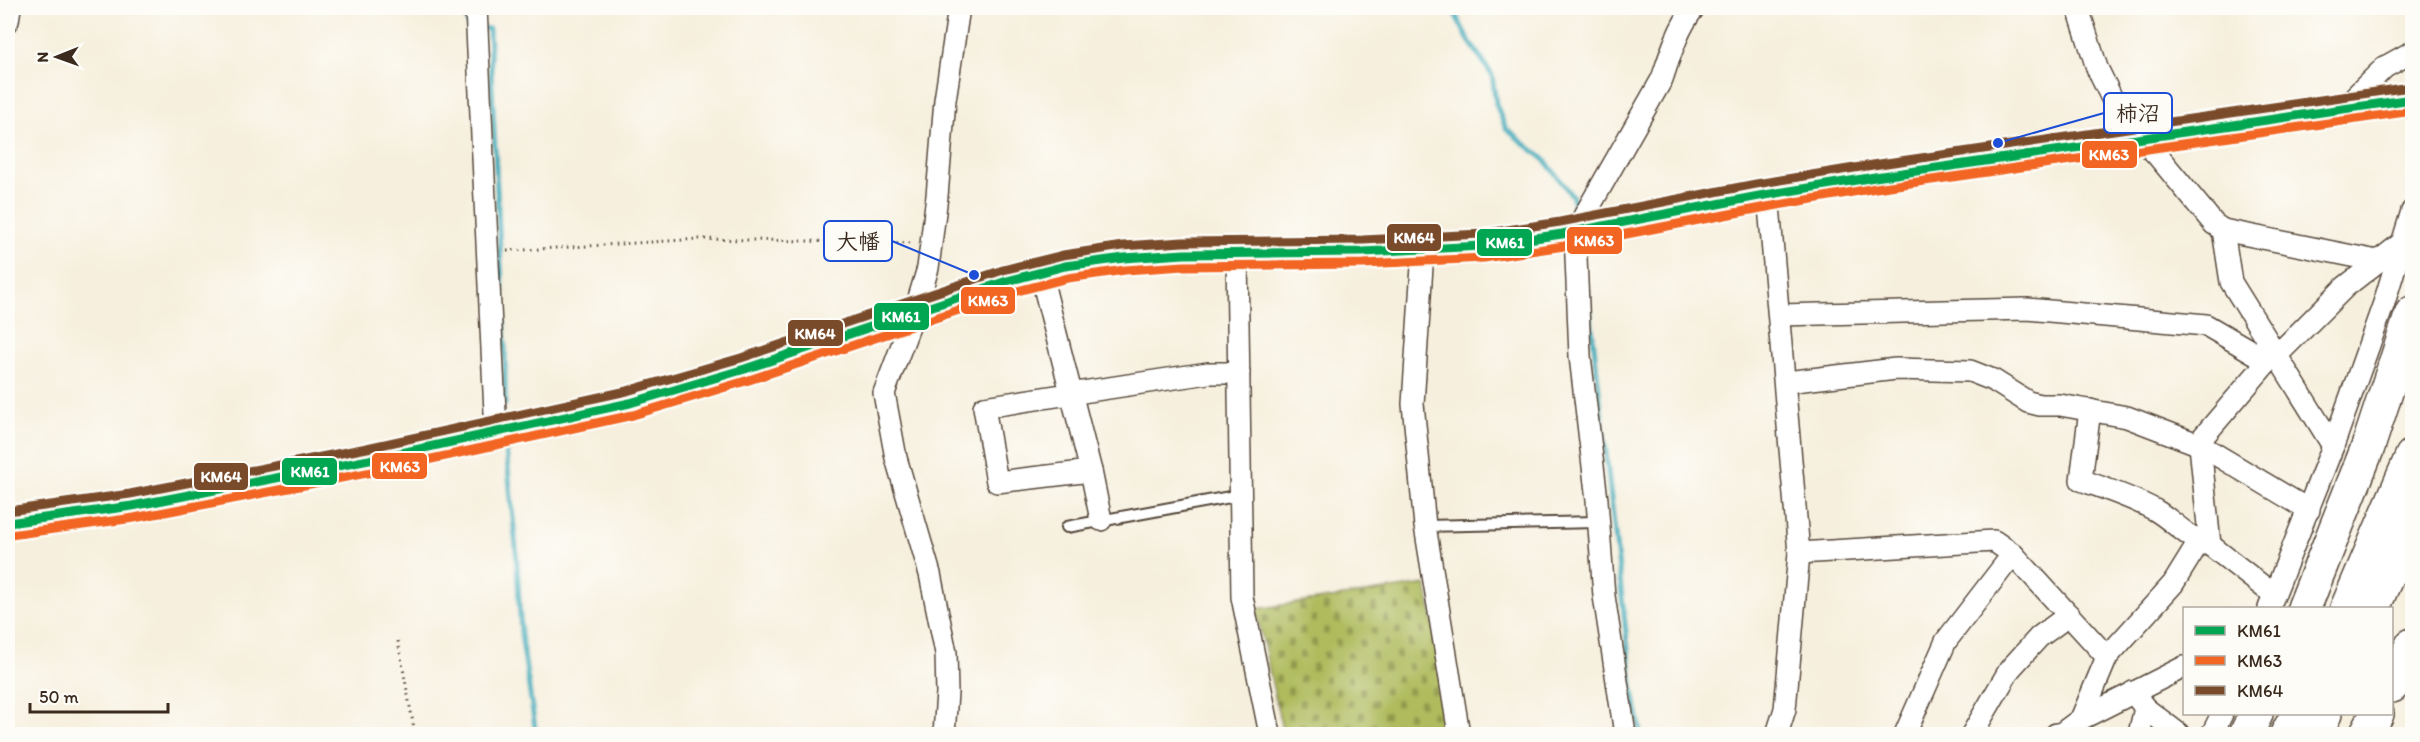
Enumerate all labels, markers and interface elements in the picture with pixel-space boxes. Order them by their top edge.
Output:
north arrow [27,27,87,87]
text: N [33,52,52,63]
callout: 柿沼 [2104,93,2172,133]
text: 柿沼 [2116,100,2160,127]
line badge: KM63 [2081,140,2138,169]
text: KM63 [2089,145,2129,164]
callout: 大幡 [824,221,892,261]
line badge: KM64 [1386,223,1442,252]
line badge: KM63 [1566,226,1623,255]
text: 大幡 [836,228,880,255]
text: KM64 [1393,228,1435,247]
line badge: KM61 [1476,228,1533,257]
text: KM63 [1574,231,1614,250]
text: KM61 [1485,233,1525,252]
line badge: KM63 [960,286,1016,315]
text: KM63 [968,291,1008,310]
line badge: KM61 [873,302,930,331]
text: KM61 [881,307,921,326]
line badge: KM64 [787,319,844,347]
text: KM64 [794,324,836,343]
line badge: KM63 [371,452,428,480]
line badge: KM61 [281,457,338,486]
text: KM63 [380,457,420,476]
line badge: KM64 [193,462,249,491]
text: KM61 [290,462,330,481]
text: KM64 [200,467,242,486]
legend [2183,607,2393,715]
text: KM61 [2237,620,2281,642]
text: KM63 [2237,650,2283,672]
scale bar [30,676,168,714]
text: KM64 [2237,680,2284,702]
text: 50 m [39,686,79,708]

